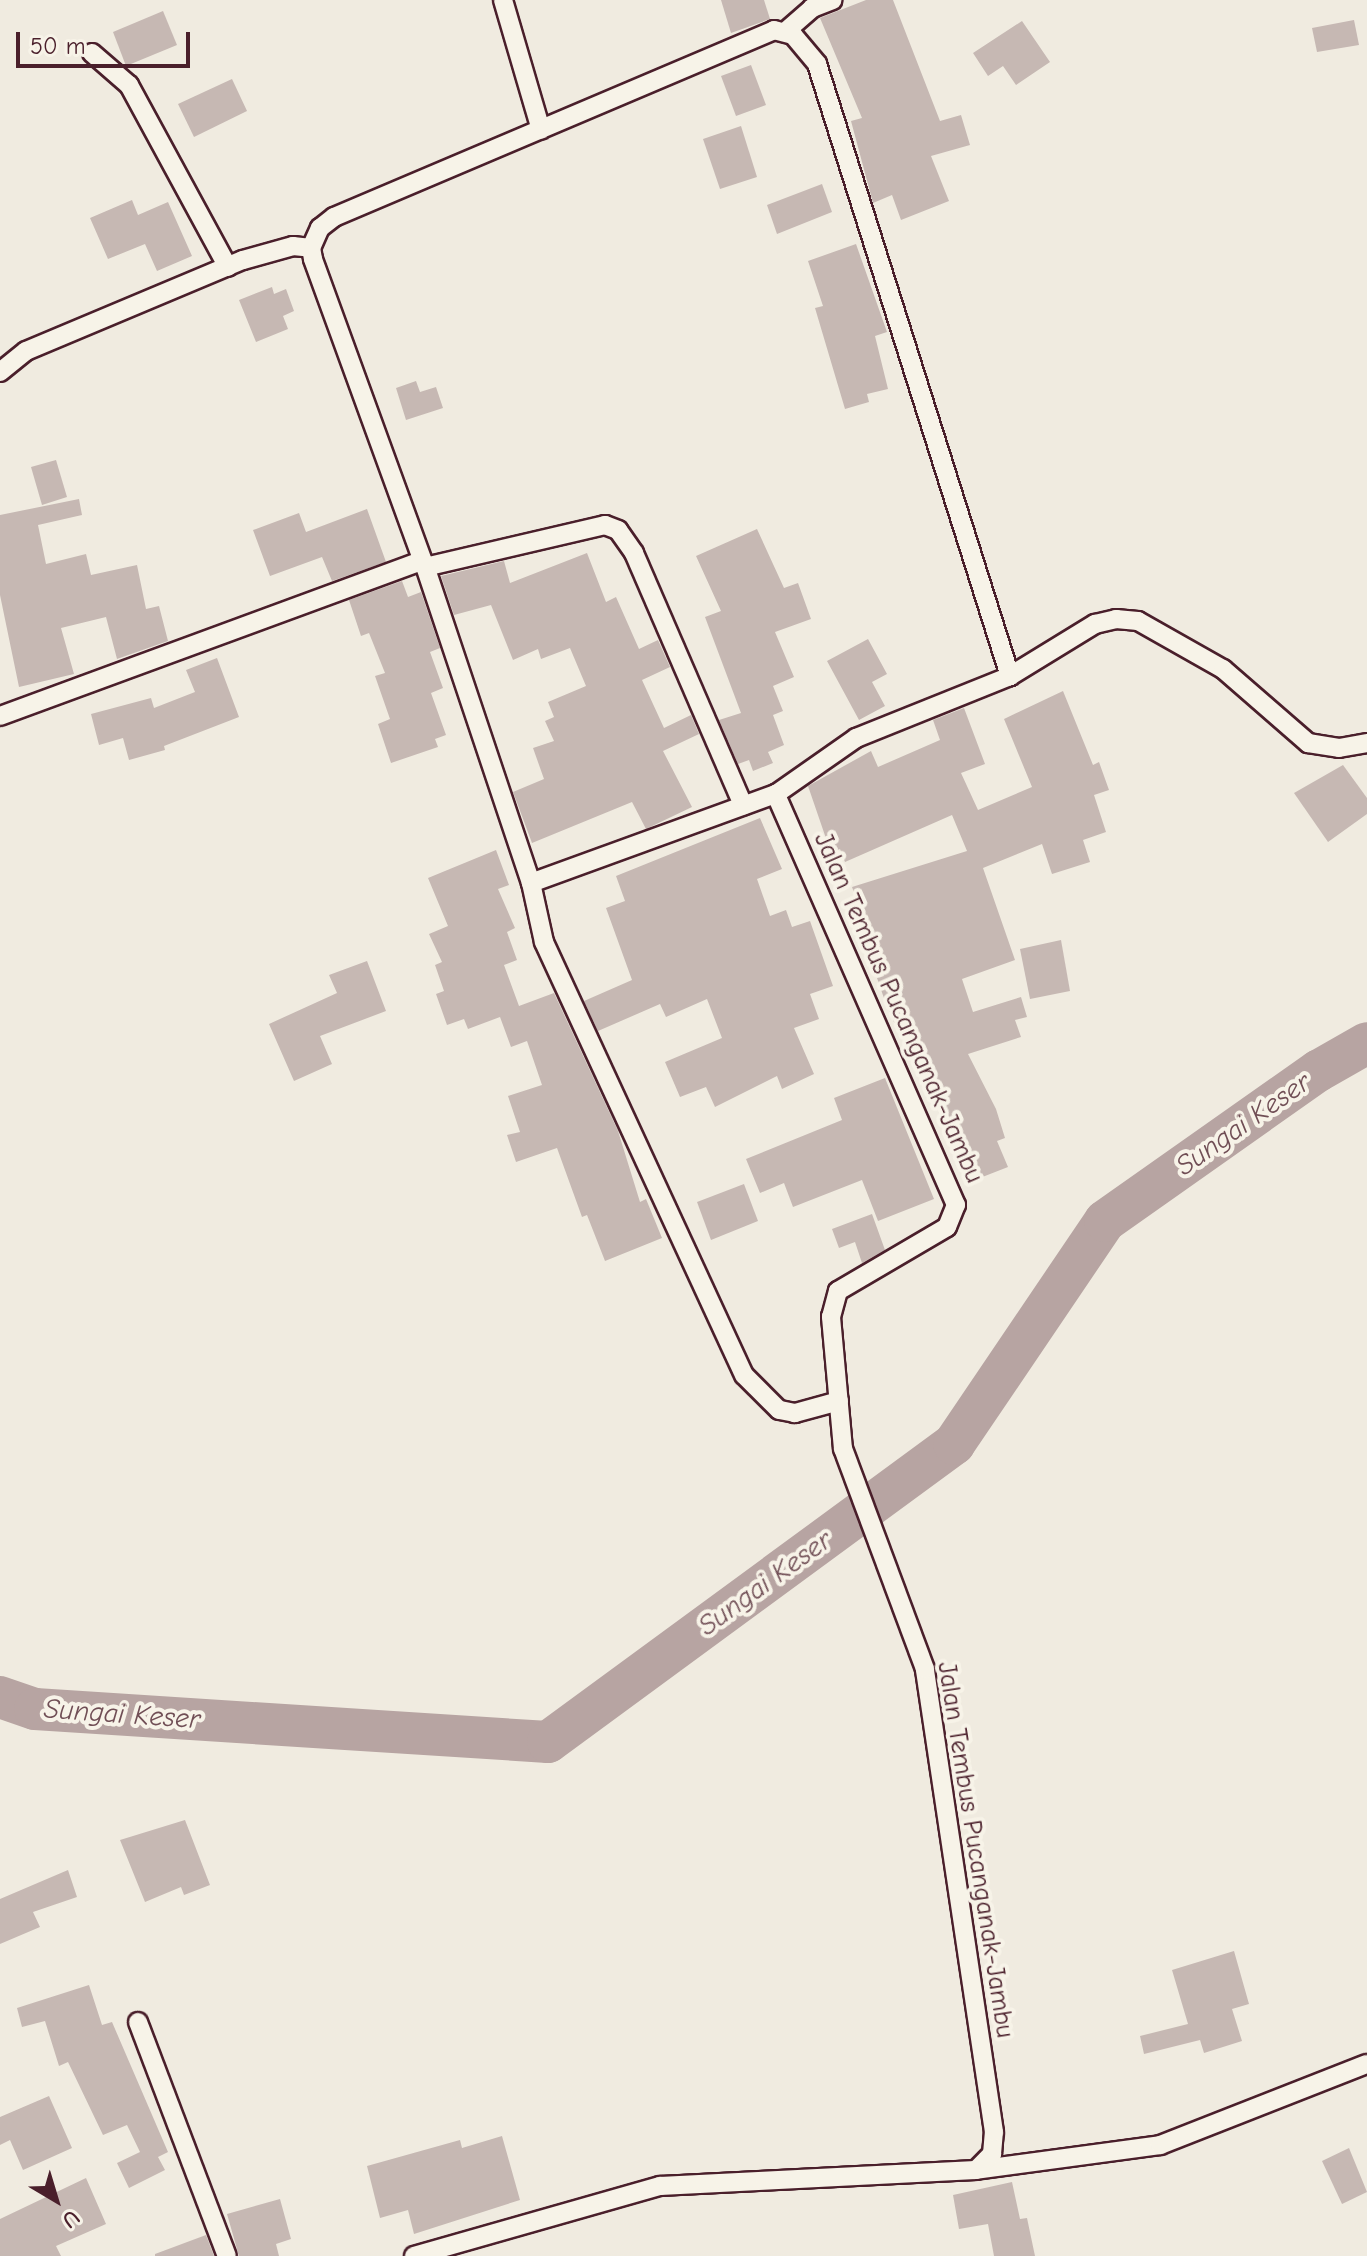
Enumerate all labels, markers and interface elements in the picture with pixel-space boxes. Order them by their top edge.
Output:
scale bar [20,16,194,66]
text: 50 m [30,32,86,60]
street label: Jalan Tembus Pucanganak-Jambu [806,828,990,1188]
water label: Sungai Keser [1169,1065,1317,1183]
water label: Sungai Keser [692,1523,838,1643]
street label: Jalan Tembus Pucanganak-Jambu [930,1660,1020,2040]
water label: Sungai Keser [43,1692,201,1736]
north arrow [16,2160,96,2240]
text: U [57,2204,85,2234]

